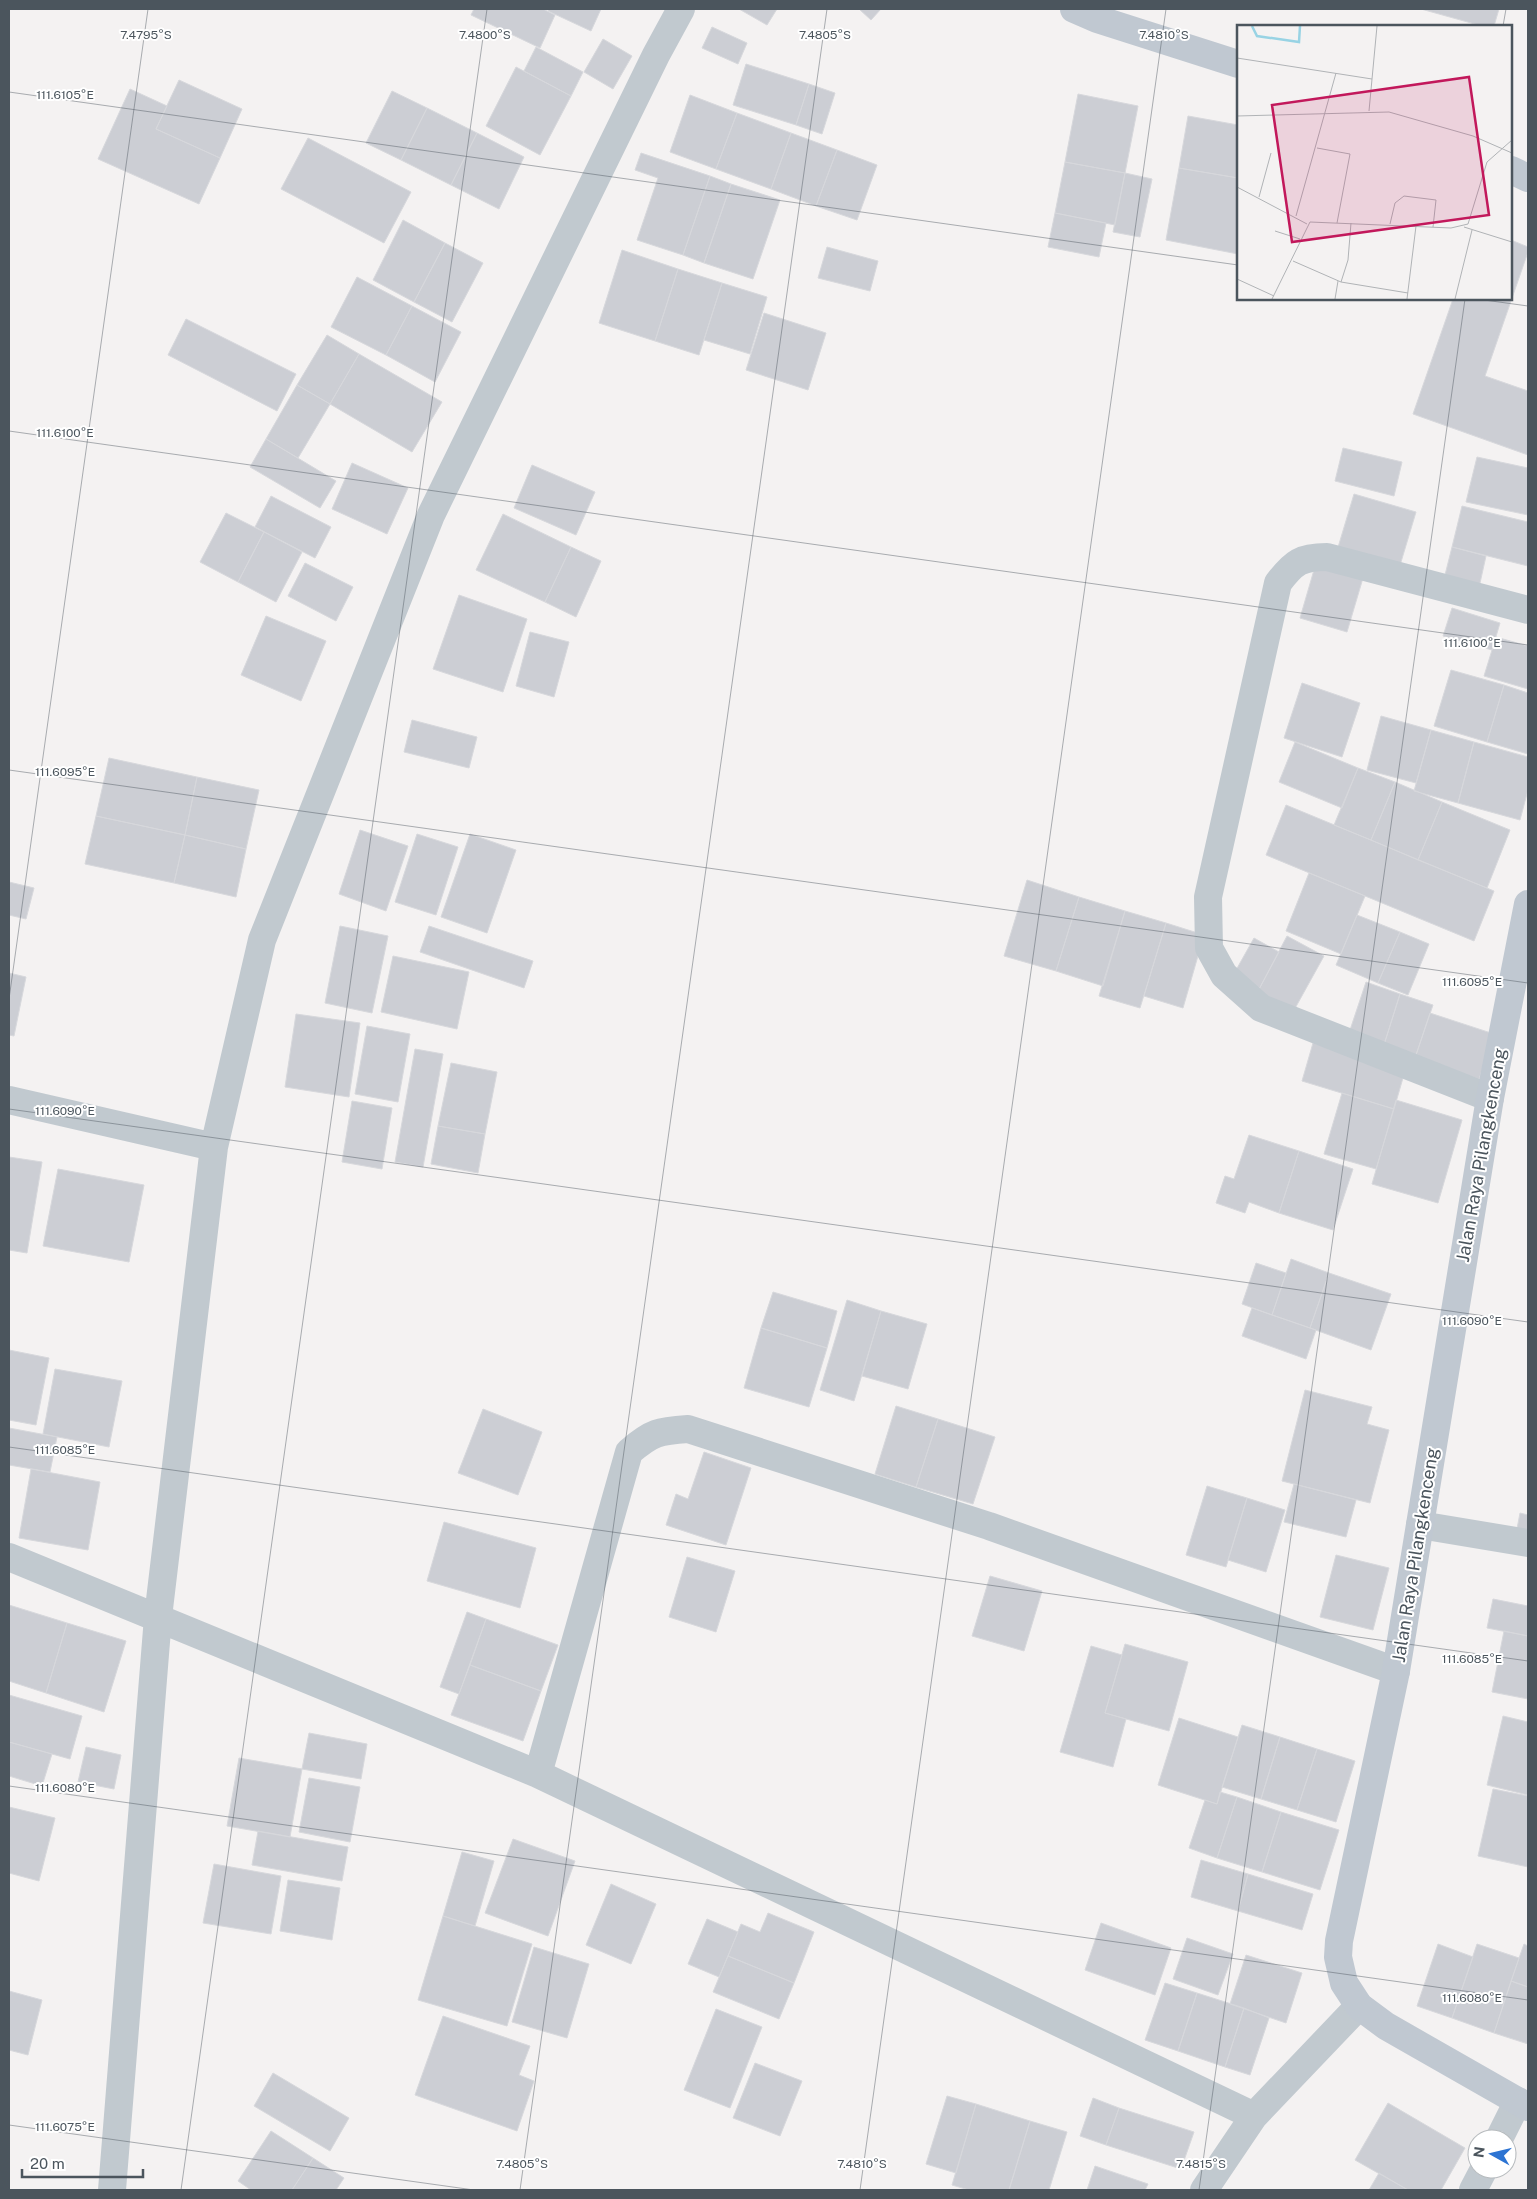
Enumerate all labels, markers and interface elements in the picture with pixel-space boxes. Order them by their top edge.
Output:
inset map [1237,25,1512,300]
text: 7.4795°S [120,28,172,42]
text: 7.4800°S [459,28,511,42]
text: 7.4805°S [799,28,851,42]
text: 7.4810°S [1139,28,1189,42]
text: 111.6105°E [36,88,94,102]
text: 111.6100°E [36,426,94,440]
text: 111.6100°E [1443,636,1501,650]
text: 111.6095°E [35,765,95,779]
text: 111.6095°E [1442,975,1502,989]
street label: Jalan Raya Pilangkenceng [1452,1046,1510,1264]
text: 111.6090°E [35,1104,95,1118]
text: 111.6090°E [1442,1314,1502,1328]
text: 111.6085°E [35,1443,95,1457]
street label: Jalan Raya Pilangkenceng [1388,1446,1442,1664]
text: 111.6085°E [1442,1652,1502,1666]
text: 111.6080°E [35,1781,95,1795]
text: 111.6080°E [1442,1991,1502,2005]
text: 111.6075°E [35,2120,95,2134]
north arrow [1467,2129,1517,2179]
scale bar [22,2146,144,2178]
text: N [1470,2146,1488,2159]
text: 20 m [30,2155,65,2172]
text: 7.4805°S [496,2157,548,2171]
text: 7.4810°S [837,2157,887,2171]
text: 7.4815°S [1176,2157,1226,2171]

